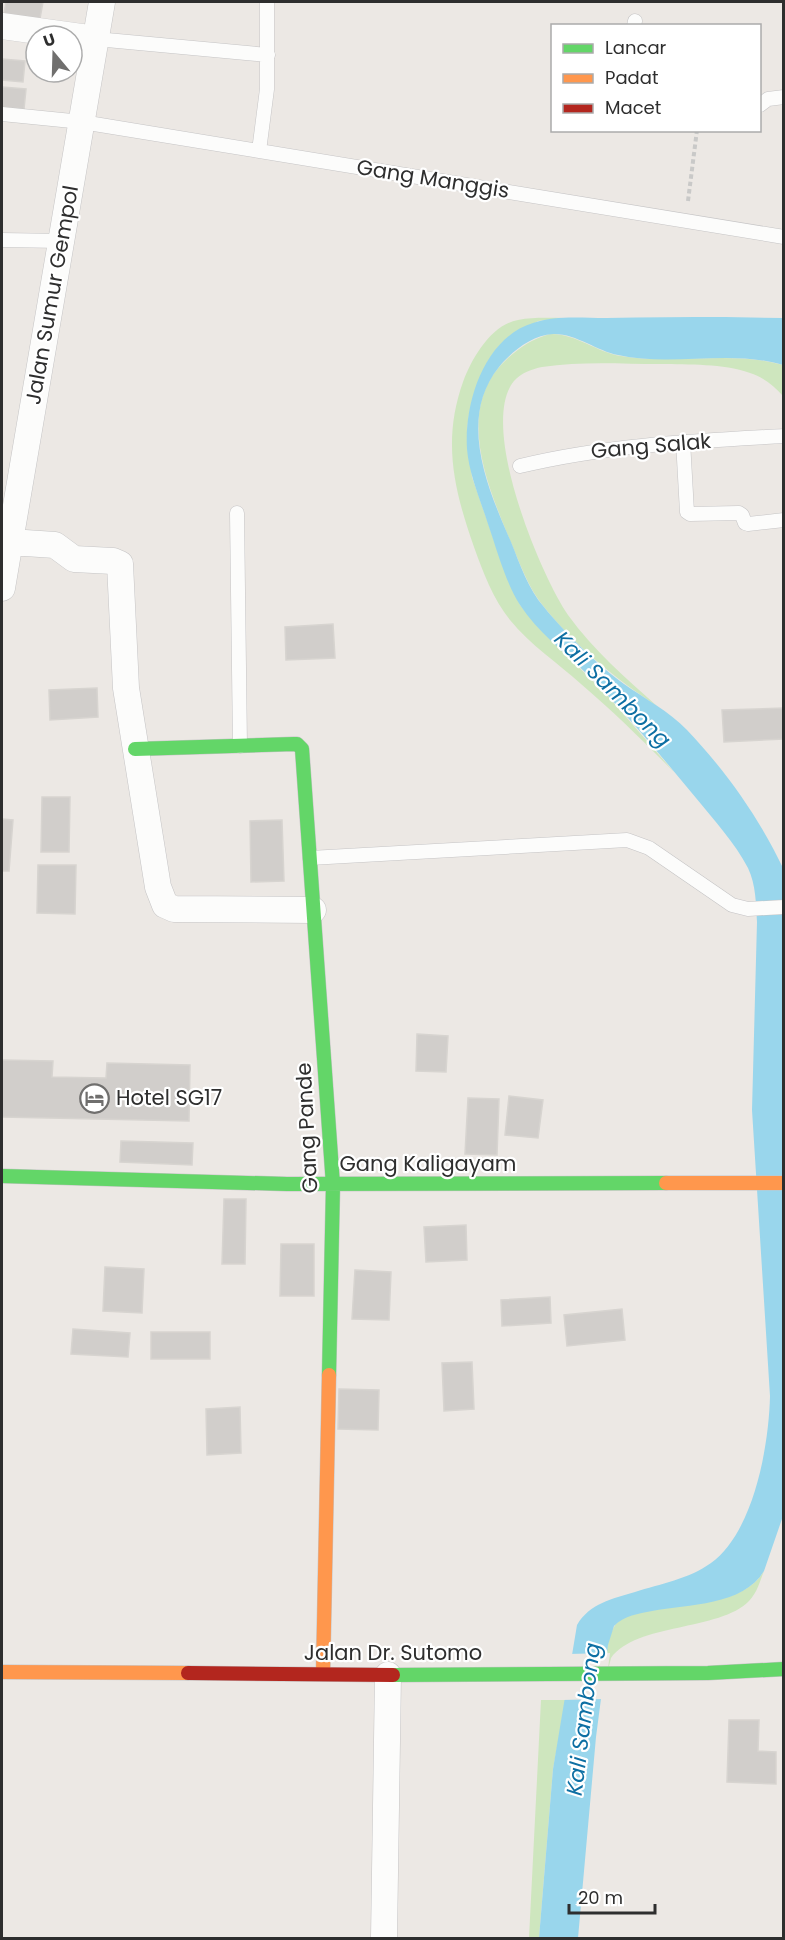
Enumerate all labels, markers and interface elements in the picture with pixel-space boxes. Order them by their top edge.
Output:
north arrow [24,24,84,84]
legend [551,24,761,132]
text: U [40,28,58,53]
text: Lancar [605,35,667,60]
text: Padat [605,65,658,90]
text: Macet [605,95,661,120]
street label: Gang Manggis [355,152,511,205]
street label: Jalan Sumur Gempol [18,183,85,407]
street label: Gang Salak [590,426,712,465]
water label: Kali Sambong [547,624,678,755]
street label: Gang Pande [289,1062,324,1194]
hotel icon: Hotel SG17 [79,1082,111,1114]
place label: Hotel SG17 [116,1083,222,1112]
street label: Gang Kaligayam [340,1149,516,1178]
street label: Jalan Dr. Sutomo [304,1638,482,1667]
water label: Kali Sambong [559,1641,608,1797]
scale bar [569,1877,654,1915]
text: 20 m [578,1885,623,1910]

